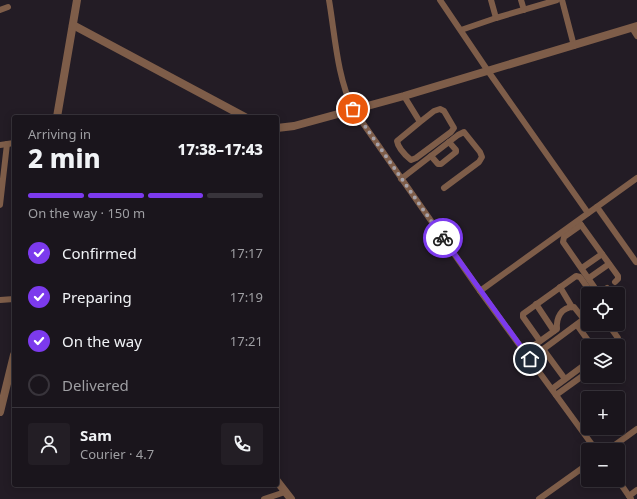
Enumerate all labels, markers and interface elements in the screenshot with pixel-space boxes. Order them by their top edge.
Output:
pin [336,92,370,126]
icon: bag [342,98,364,120]
text: Arriving in [28,125,91,143]
text: 17:38–17:43 [178,139,263,159]
text: 2 min [28,140,101,176]
text: On the way · 150 m [28,204,145,222]
courier [423,218,463,258]
icon: bike [432,227,454,249]
icon: check [28,242,50,264]
text: Confirmed [62,243,137,263]
text: 17:17 [230,244,263,262]
icon: check [28,286,50,308]
text: Preparing [62,287,132,307]
map controls [581,287,625,487]
button: locate [581,287,625,331]
text: 17:19 [230,288,263,306]
icon: check [28,330,50,352]
text: On the way [62,331,142,351]
text: 17:21 [230,332,263,350]
button: layers [581,339,625,383]
pin [513,342,547,376]
icon: home [519,348,541,370]
text: Delivered [62,375,129,395]
button: + [581,391,625,435]
button: person [28,423,70,465]
button: phone [221,423,263,465]
text: Sam [80,425,112,445]
button: − [581,443,625,487]
text: Courier · 4.7 [80,445,154,463]

